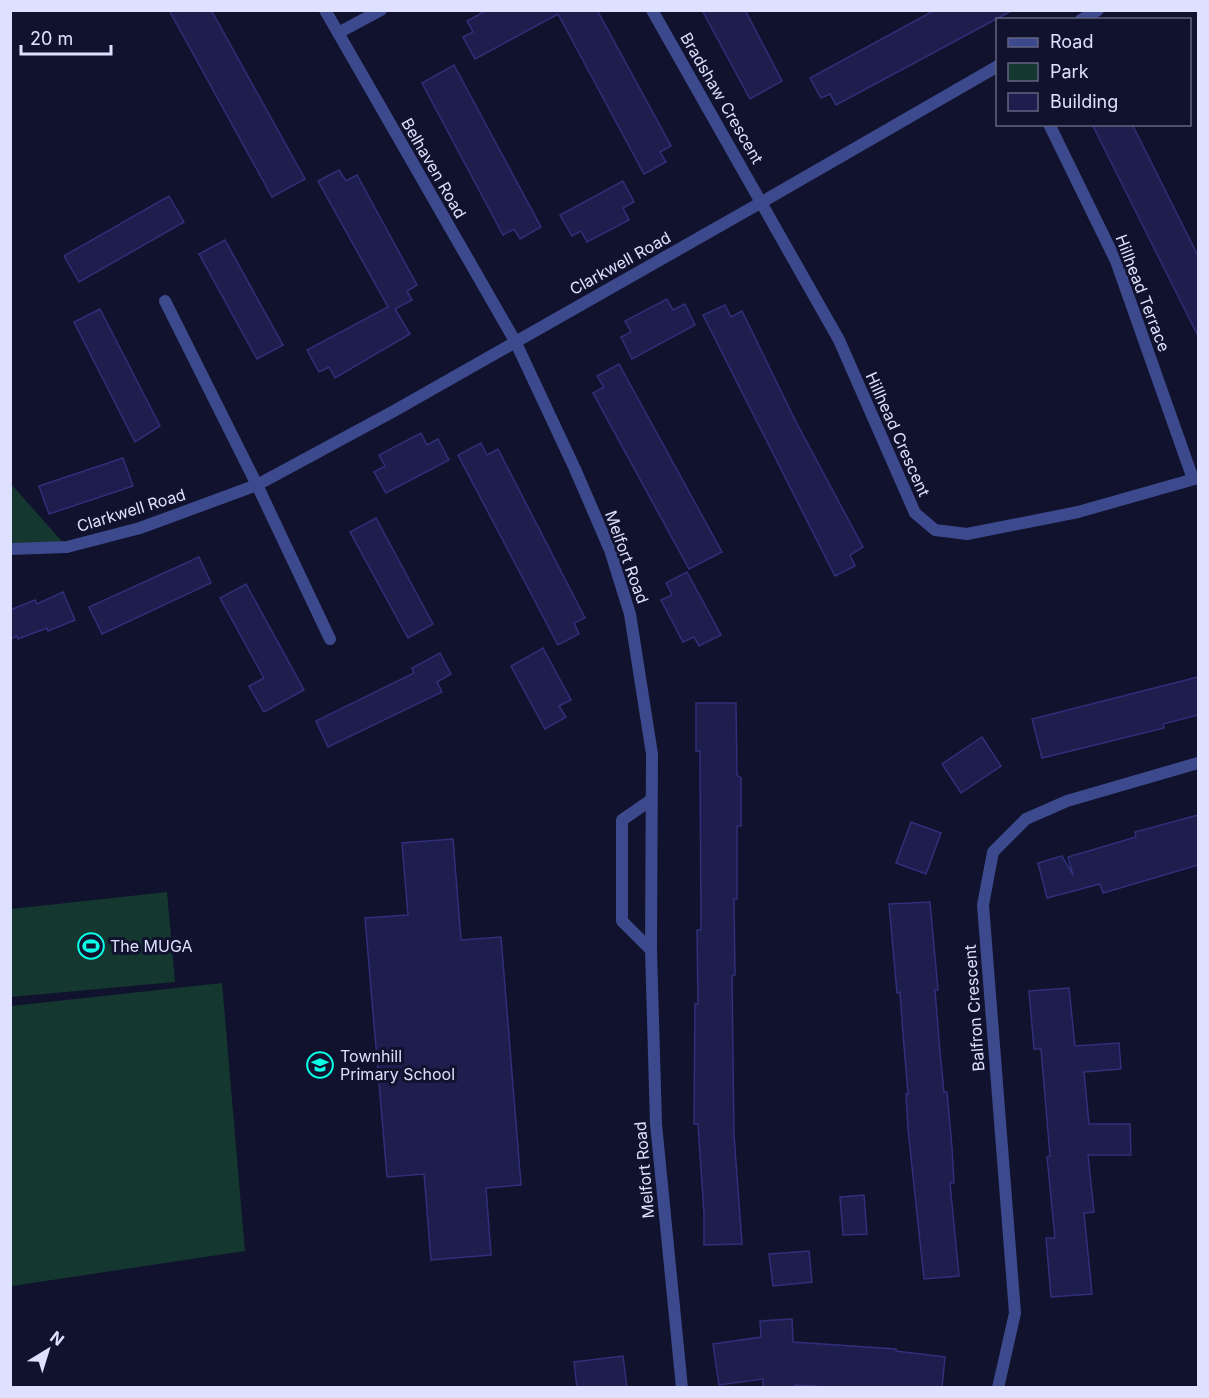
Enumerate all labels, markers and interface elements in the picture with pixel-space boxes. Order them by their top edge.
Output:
scale bar [21,18,111,56]
legend [996,18,1191,126]
text: 20 m [30,28,73,49]
street label: Bradshaw Crescent [676,29,768,167]
text: Road [1050,31,1093,52]
text: Park [1050,61,1089,82]
text: Building [1050,91,1118,112]
street label: Belhaven Road [397,114,471,222]
street label: Clarkwell Road [566,227,674,299]
street label: Hillhead Terrace [1111,232,1175,354]
street label: Hillhead Crescent [862,369,934,499]
street label: Clarkwell Road [74,484,188,536]
street label: Melfort Road [601,508,653,606]
sports icon: The MUGA [76,931,106,961]
place label: The MUGA [110,936,193,956]
street label: Balfron Crescent [960,944,988,1072]
place label: Townhill Primary School [340,1046,455,1084]
school or university icon: Townhill Primary School [305,1050,335,1080]
street label: Melfort Road [630,1121,658,1219]
north arrow [18,1320,78,1380]
text: N [46,1327,68,1350]

